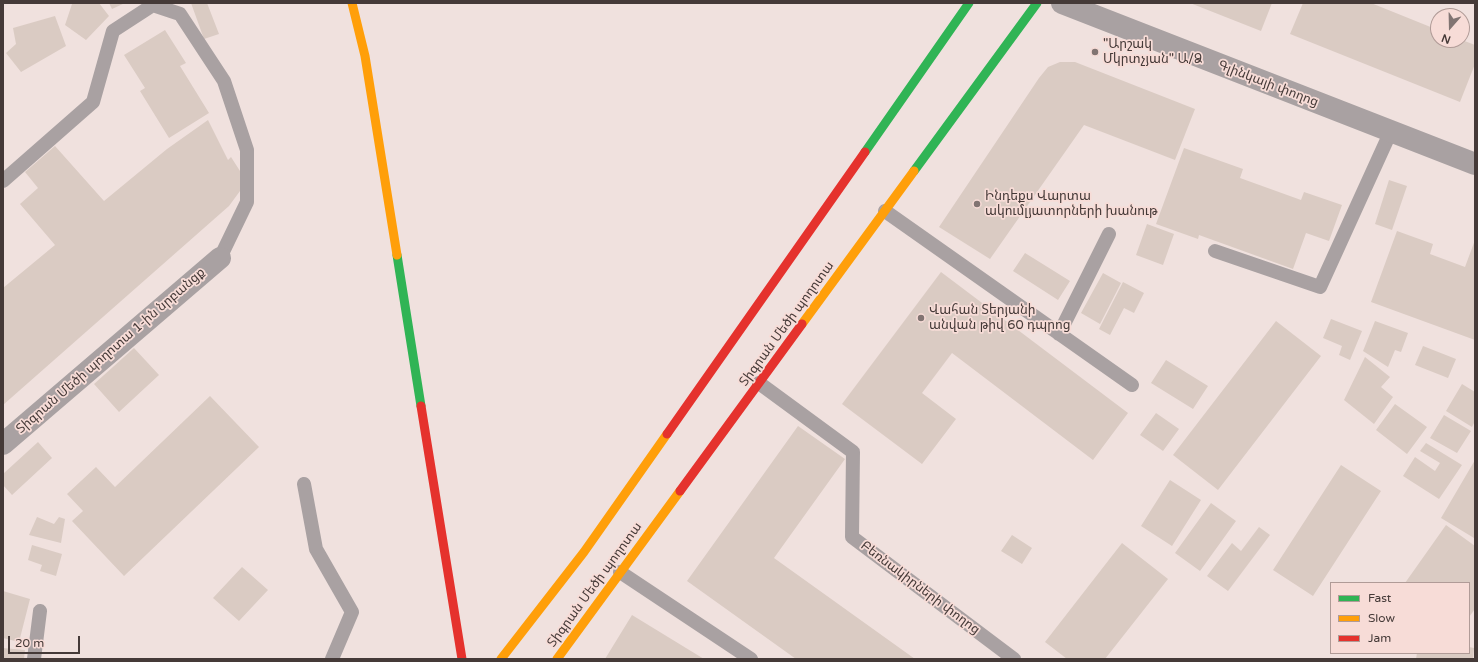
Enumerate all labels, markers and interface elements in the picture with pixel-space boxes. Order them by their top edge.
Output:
north arrow [1430,8,1470,48]
text: N [1440,31,1452,46]
place label: "Արշակ Մկրտչյան" Ա/Ձ [1103,37,1202,68]
marker: "Արշակ Մկրտչյան" Ա/Ձ [1090,47,1100,57]
street label: Գլինկայի փողոց [1216,58,1320,110]
place label: Ինդեքս Վարտա ակումլյատորների խանութ [985,189,1158,220]
marker: Ինդեքս Վարտա ակումլյատորների խանութ [972,199,982,209]
street label: Տիգրան Մեծի պողոտա [736,259,838,389]
street label: Տիգրան Մեծի պողոտա 1-ին նրբանցք [14,265,208,437]
place label: Վահան Տերյանի անվան թիվ 60 դպրոց [929,303,1071,334]
marker: Վահան Տերյանի անվան թիվ 60 դպրոց [916,313,926,323]
street label: Տիգրան Մեծի պողոտա [544,520,646,650]
street label: Բեռնակիրների փողոց [857,538,983,638]
legend [1330,582,1470,654]
text: Fast [1368,591,1391,605]
text: Slow [1368,611,1395,625]
scale bar [10,628,82,654]
text: Jam [1368,631,1391,645]
text: 20 m [15,636,44,650]

